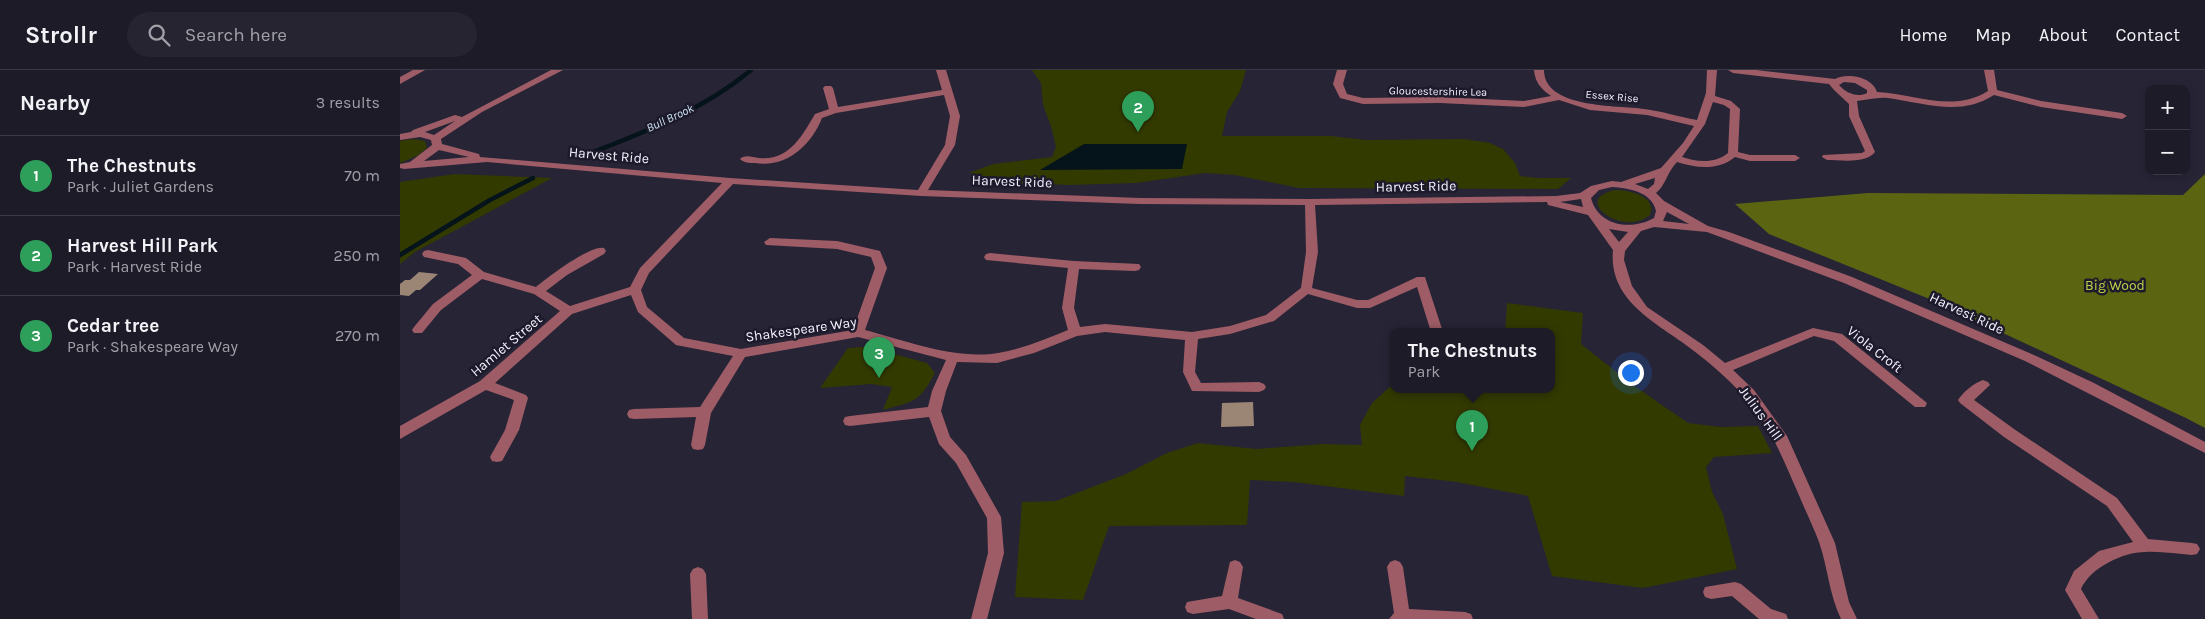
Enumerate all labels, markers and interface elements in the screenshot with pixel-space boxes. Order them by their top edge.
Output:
search box [127,12,477,57]
text: Strollr [25,21,97,49]
icon: search [145,21,173,49]
text: Search here [185,24,287,46]
text: Home [1899,24,1947,46]
text: Map [1975,24,2011,46]
text: About [2039,24,2088,46]
text: Contact [2116,24,2180,46]
street label: Gloucestershire Lea [1389,84,1487,99]
map controls [2145,85,2190,175]
button: + [2145,85,2190,130]
street label: Essex Rise [1585,88,1639,105]
text: Nearby [20,91,90,115]
pin: 2 [1122,91,1154,132]
text: 3 results [316,93,380,112]
water label: Bull Brook [644,101,697,135]
button: − [2145,130,2190,175]
street label: Harvest Ride [568,144,650,167]
text: The Chestnuts [67,155,197,177]
text: 1 [33,166,39,185]
text: 70 m [344,166,380,185]
street label: Harvest Ride [971,172,1053,191]
text: Park · Juliet Gardens [67,177,214,196]
street label: Harvest Ride [1376,177,1456,196]
text: Harvest Hill Park [67,235,218,257]
text: 2 [31,246,41,265]
text: 250 m [333,246,380,265]
text: Park · Harvest Ride [67,257,202,276]
park label: Big Wood [2085,277,2145,294]
street label: Harvest Ride [1927,289,2007,338]
street label: Hamlet Street [467,310,546,380]
street label: Shakespeare Way [744,313,858,346]
text: Cedar tree [67,315,159,337]
street label: Viola Croft [1843,322,1906,376]
text: 3 [31,326,41,345]
text: 270 m [335,326,380,345]
popup [1390,328,1555,393]
text: Park · Shakespeare Way [67,337,238,356]
pin: 3 [863,337,895,378]
text: The Chestnuts [1408,340,1537,362]
your location [1618,360,1644,386]
text: Park [1408,362,1440,381]
street label: Julius Hill [1735,383,1786,444]
pin: 1 [1456,410,1488,451]

